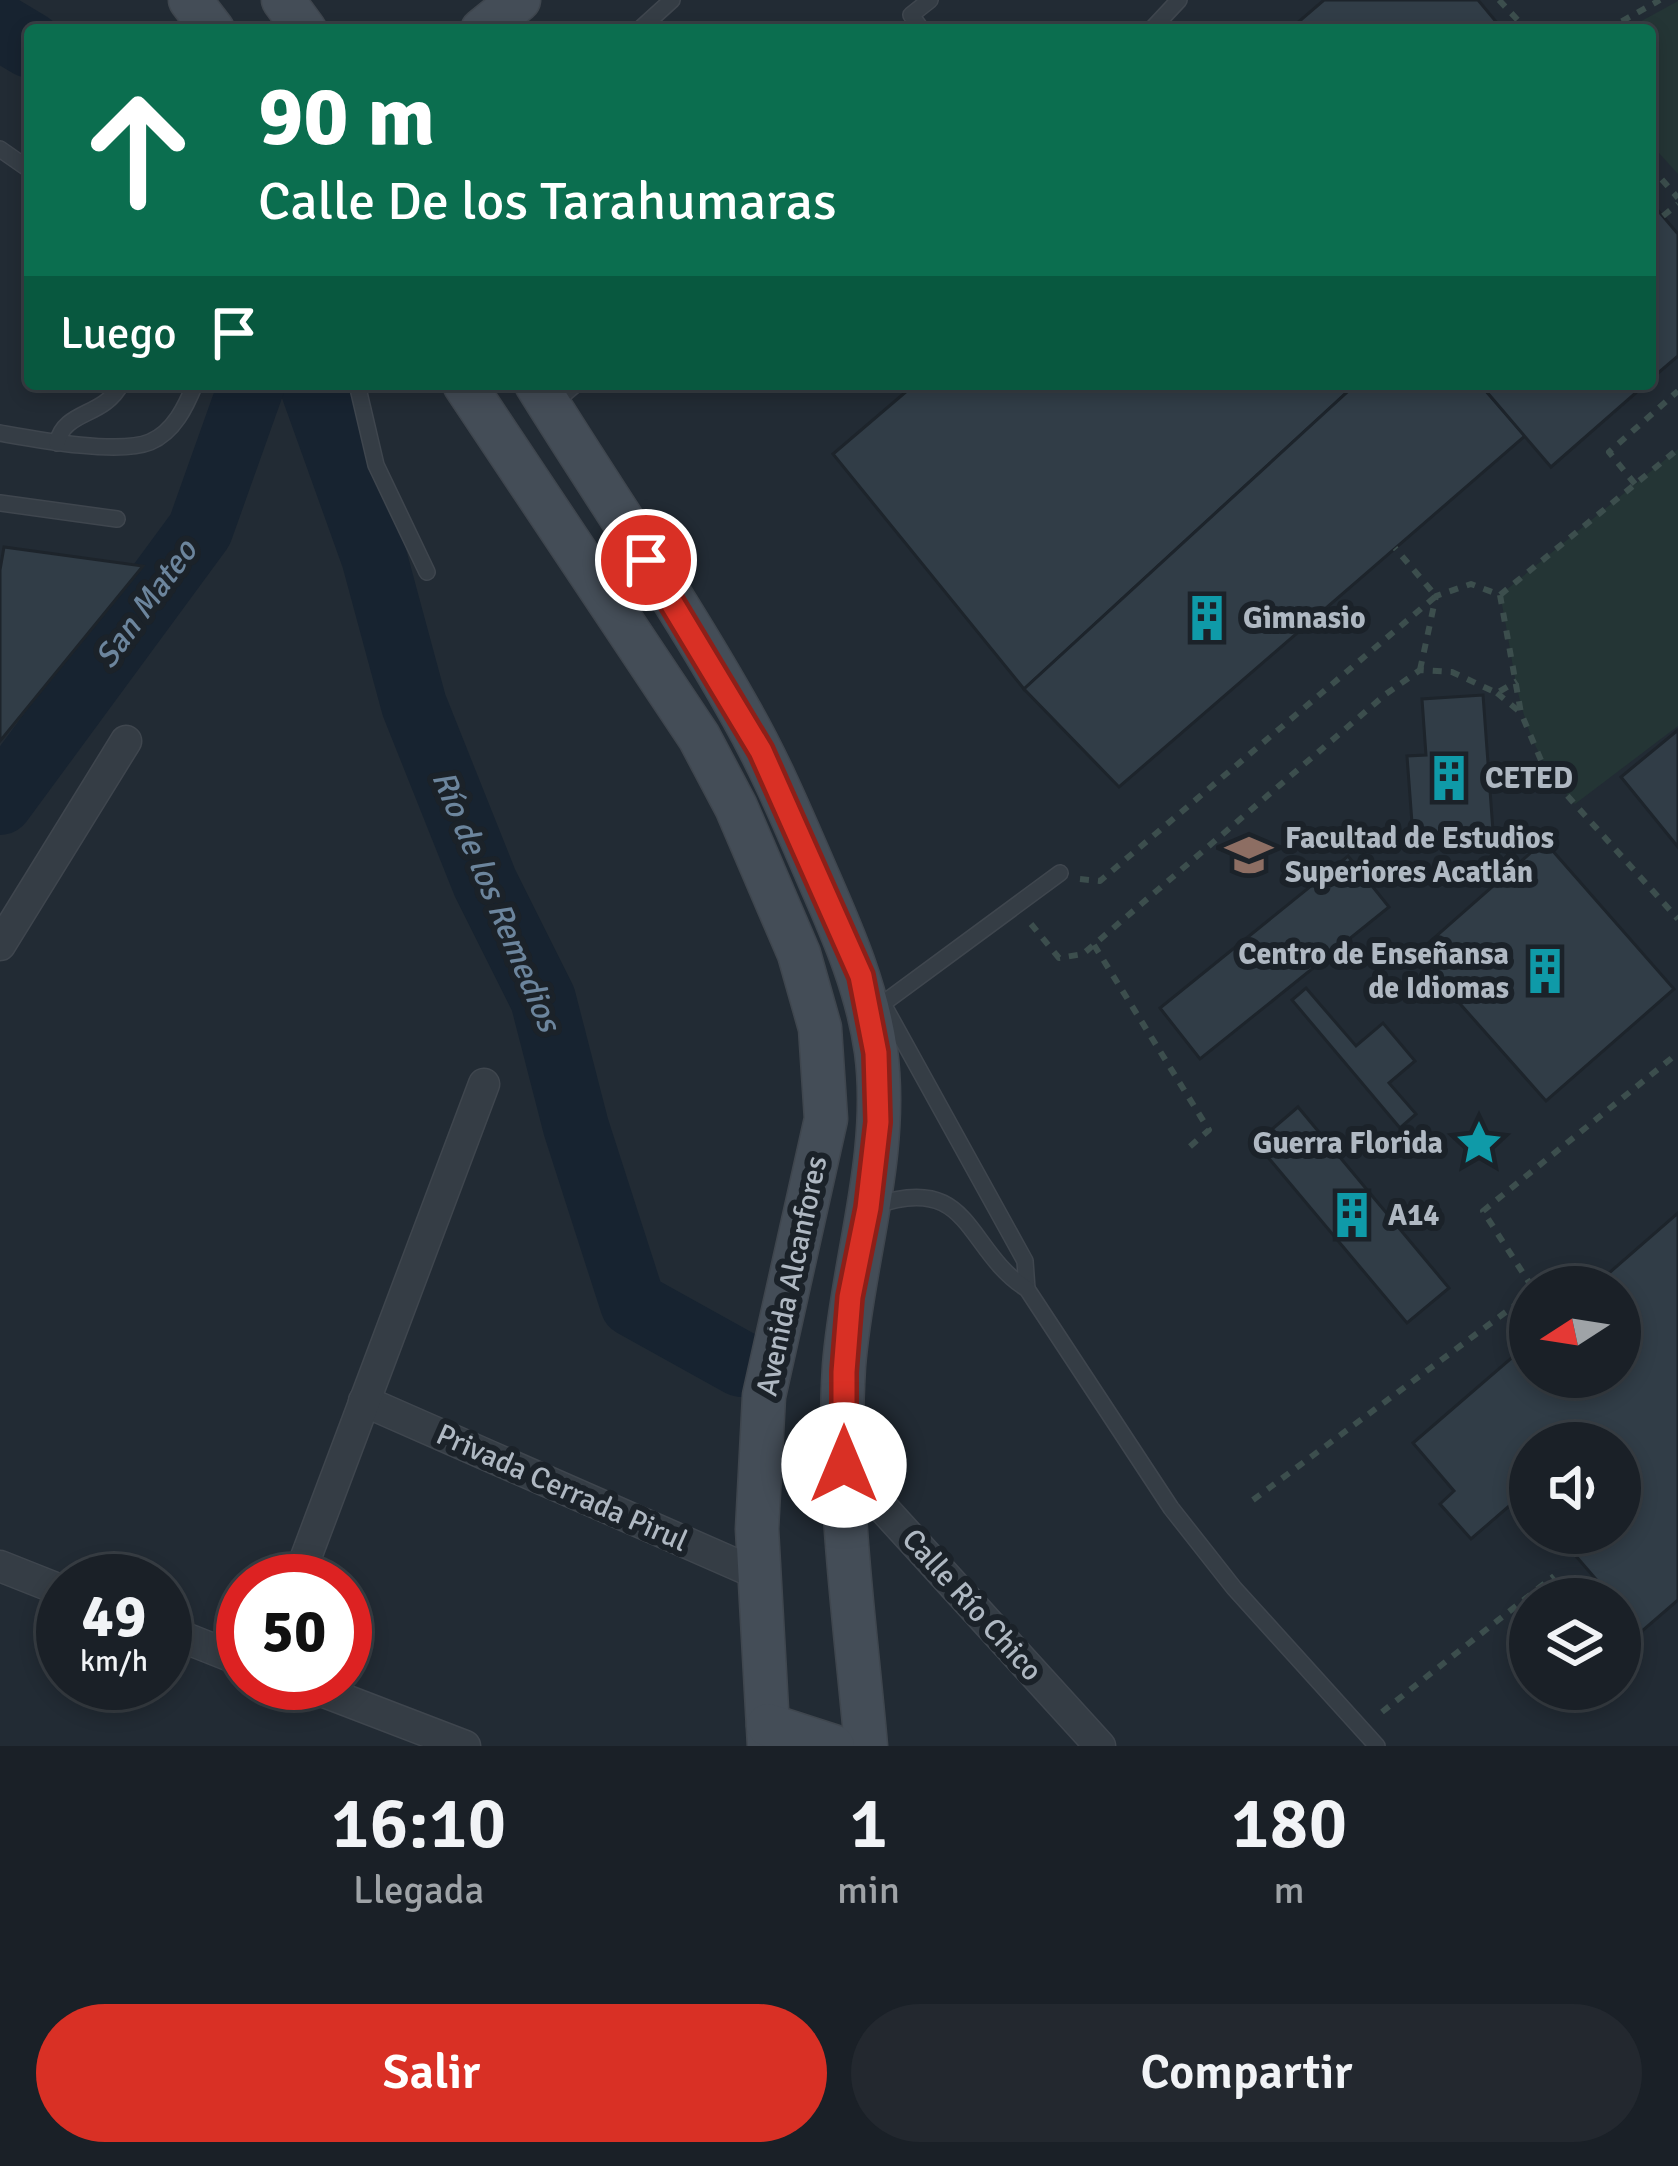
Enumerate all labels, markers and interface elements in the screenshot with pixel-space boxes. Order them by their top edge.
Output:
text: 90 m [258,65,435,169]
icon: ahead [60,72,216,228]
text: Calle De los Tarahumaras [258,168,837,235]
icon: arrive [201,300,267,366]
text: Luego [60,306,177,361]
pin [595,509,697,611]
icon: arrive [613,527,679,593]
water label: San Mateo [86,530,207,676]
building icon: Gimnasio [1182,593,1232,643]
place label: Gimnasio [1243,600,1366,637]
building icon: CETED [1424,753,1474,803]
place label: CETED [1485,760,1573,797]
water label: Río de los Remedios [423,764,570,1040]
place label: Facultad de Estudios Superiores Acatlán [1285,820,1554,891]
school or university icon: Facultad de Estudios Superiores Acatlán [1224,830,1274,880]
place label: Centro de Enseñansa de Idiomas [1238,936,1509,1007]
building icon: Centro de Enseñansa de Idiomas [1520,946,1570,996]
place icon: Guerra Florida [1454,1118,1504,1168]
place label: Guerra Florida [1253,1125,1443,1162]
street label: Avenida Alcanfores [748,1153,836,1399]
building icon: A14 [1327,1190,1377,1240]
place label: A14 [1388,1197,1440,1234]
north arrow [1509,1266,1641,1398]
map controls [1509,1266,1641,1710]
position arrow [781,1402,907,1528]
street label: Privada Cerrada Pirul [431,1416,693,1560]
button: sound [1509,1422,1641,1554]
street label: Calle Río Chico [894,1521,1050,1689]
speed limit sign: 50 [216,1554,372,1710]
button: layers [1509,1578,1641,1710]
text: 49 [82,1580,146,1654]
text: km/h [80,1643,148,1680]
text: 16:10 [331,1779,506,1868]
text: 1 [849,1779,888,1868]
text: 180 [1231,1779,1347,1868]
text: Llegada [353,1866,484,1914]
text: min [837,1866,900,1914]
text: m [1273,1866,1305,1914]
button: Salir [36,2004,827,2142]
button: Compartir [851,2004,1642,2142]

